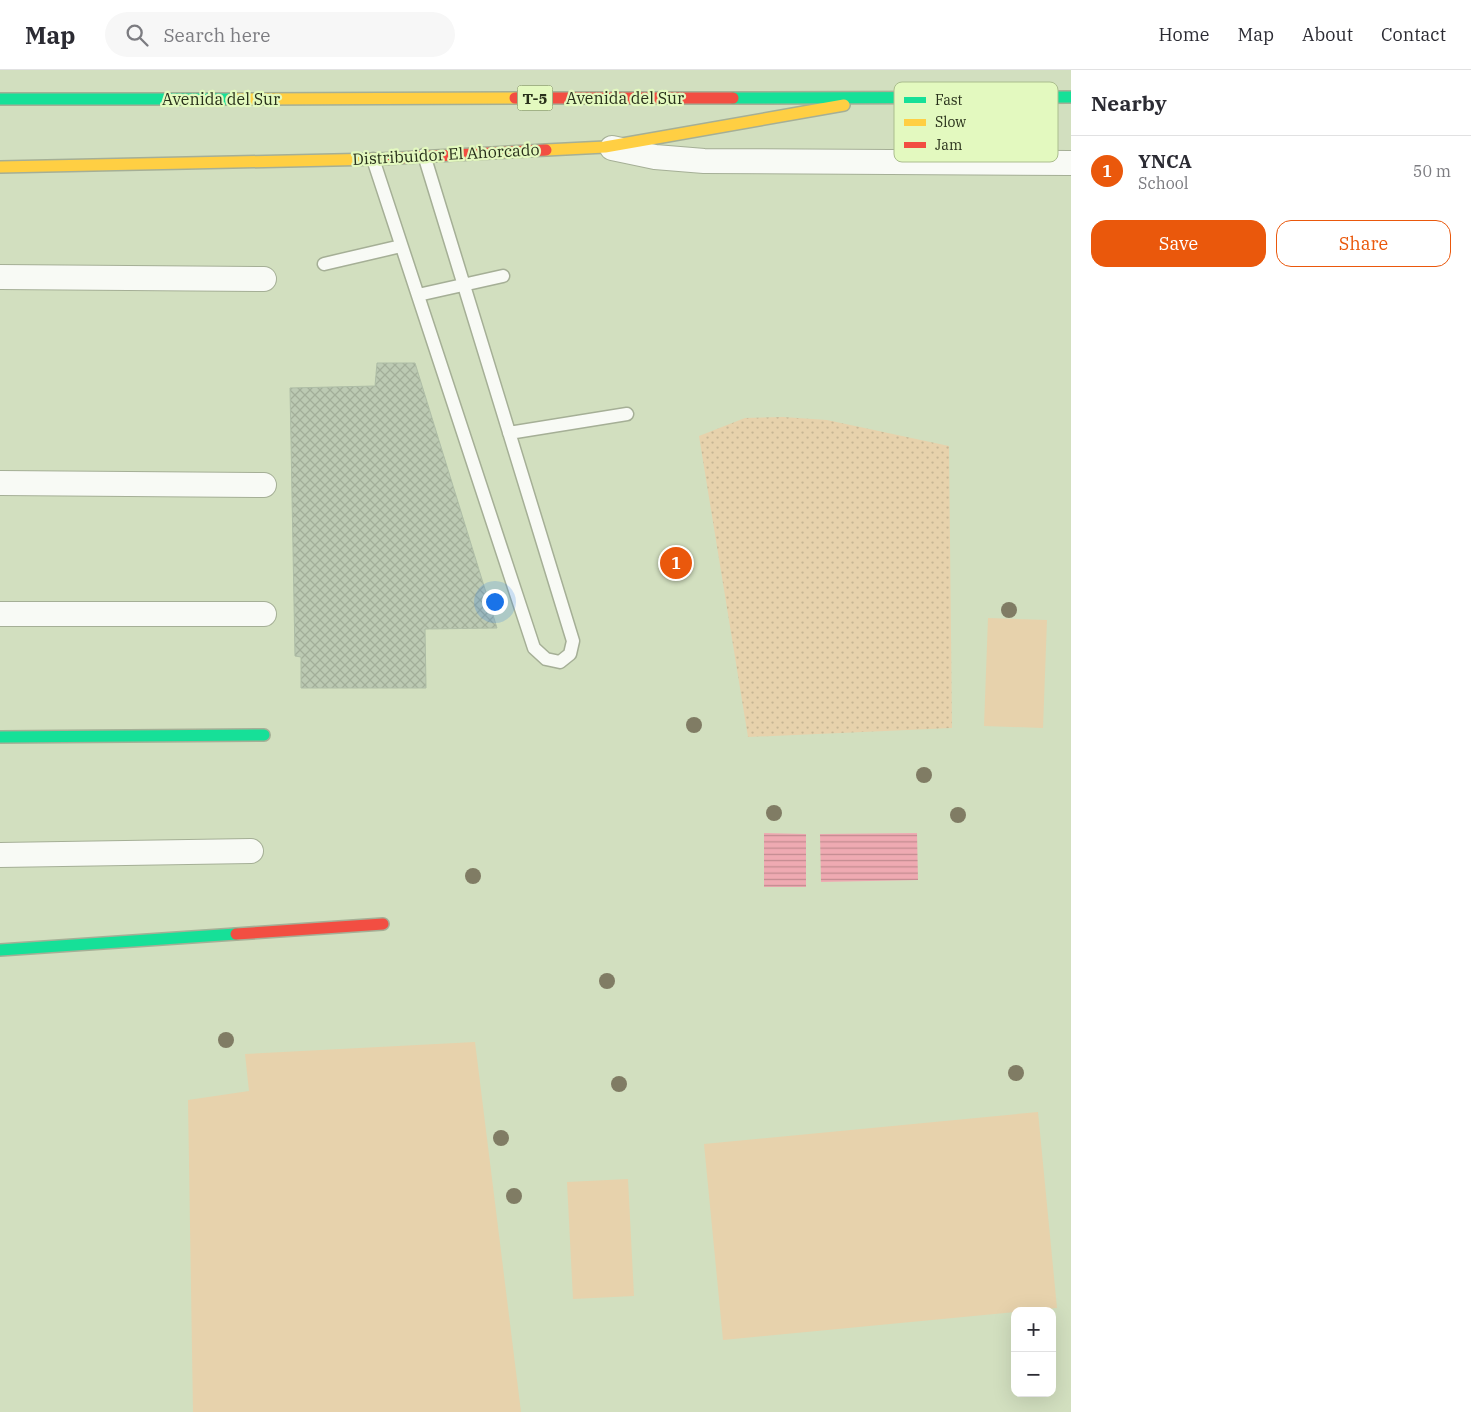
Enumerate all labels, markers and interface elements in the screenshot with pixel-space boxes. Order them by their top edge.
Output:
search box [105,12,455,57]
text: Map [25,19,75,51]
icon: search [123,21,151,49]
text: Search here [163,23,270,47]
text: Home [1158,23,1210,46]
text: Map [1238,23,1274,46]
text: About [1302,23,1353,46]
text: Contact [1381,23,1446,46]
legend [894,82,1058,162]
road number: T-5 [518,85,552,110]
street label: Avenida del Sur [566,88,684,108]
street label: Avenida del Sur [162,89,280,109]
text: Nearby [1091,89,1167,117]
text: Fast [935,91,963,109]
text: Slow [935,113,966,131]
text: Jam [935,136,962,154]
street label: Distribuidor El Ahorcado [352,139,540,169]
text: YNCA [1138,149,1192,173]
text: 1 [1102,161,1112,181]
text: 50 m [1413,161,1451,181]
text: School [1138,173,1189,193]
button: Save [1091,220,1266,267]
button: Share [1276,220,1451,267]
pin: 1 [660,544,692,582]
your location [482,589,508,615]
map controls [1011,1307,1056,1397]
button: + [1011,1307,1056,1352]
button: − [1011,1352,1056,1397]

